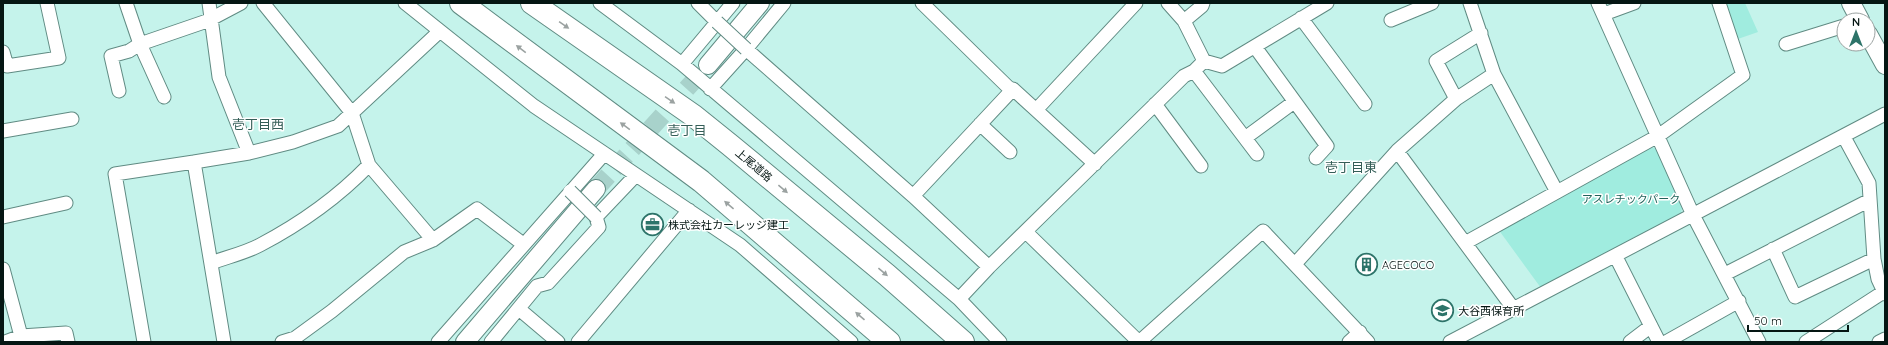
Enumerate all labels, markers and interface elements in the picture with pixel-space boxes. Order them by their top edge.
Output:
north arrow [1836,12,1876,52]
text: N [1852,15,1860,29]
one-way arrow [559,21,569,29]
one-way arrow [515,45,526,53]
one-way arrow [665,96,675,104]
district label: 壱丁目西 [232,116,284,132]
one-way arrow [620,122,631,130]
district label: 壱丁目 [667,122,707,138]
street label: 上尾道路 [733,145,775,185]
district label: 壱丁目東 [1325,159,1377,175]
one-way arrow [778,185,789,194]
park label: アスレチックパーク [1582,192,1680,206]
one-way arrow [724,201,733,210]
office icon: 株式会社カーレッジ建工 [639,212,665,238]
place label: 株式会社カーレッジ建工 [668,218,789,232]
building icon: AGECOCO [1353,252,1379,278]
place label: AGECOCO [1382,258,1434,272]
one-way arrow [878,268,889,277]
school or university icon: 大谷西保育所 [1429,298,1455,324]
place label: 大谷西保育所 [1458,304,1525,318]
scale bar [1748,307,1848,333]
one-way arrow [854,312,865,321]
text: 50 m [1754,313,1782,328]

